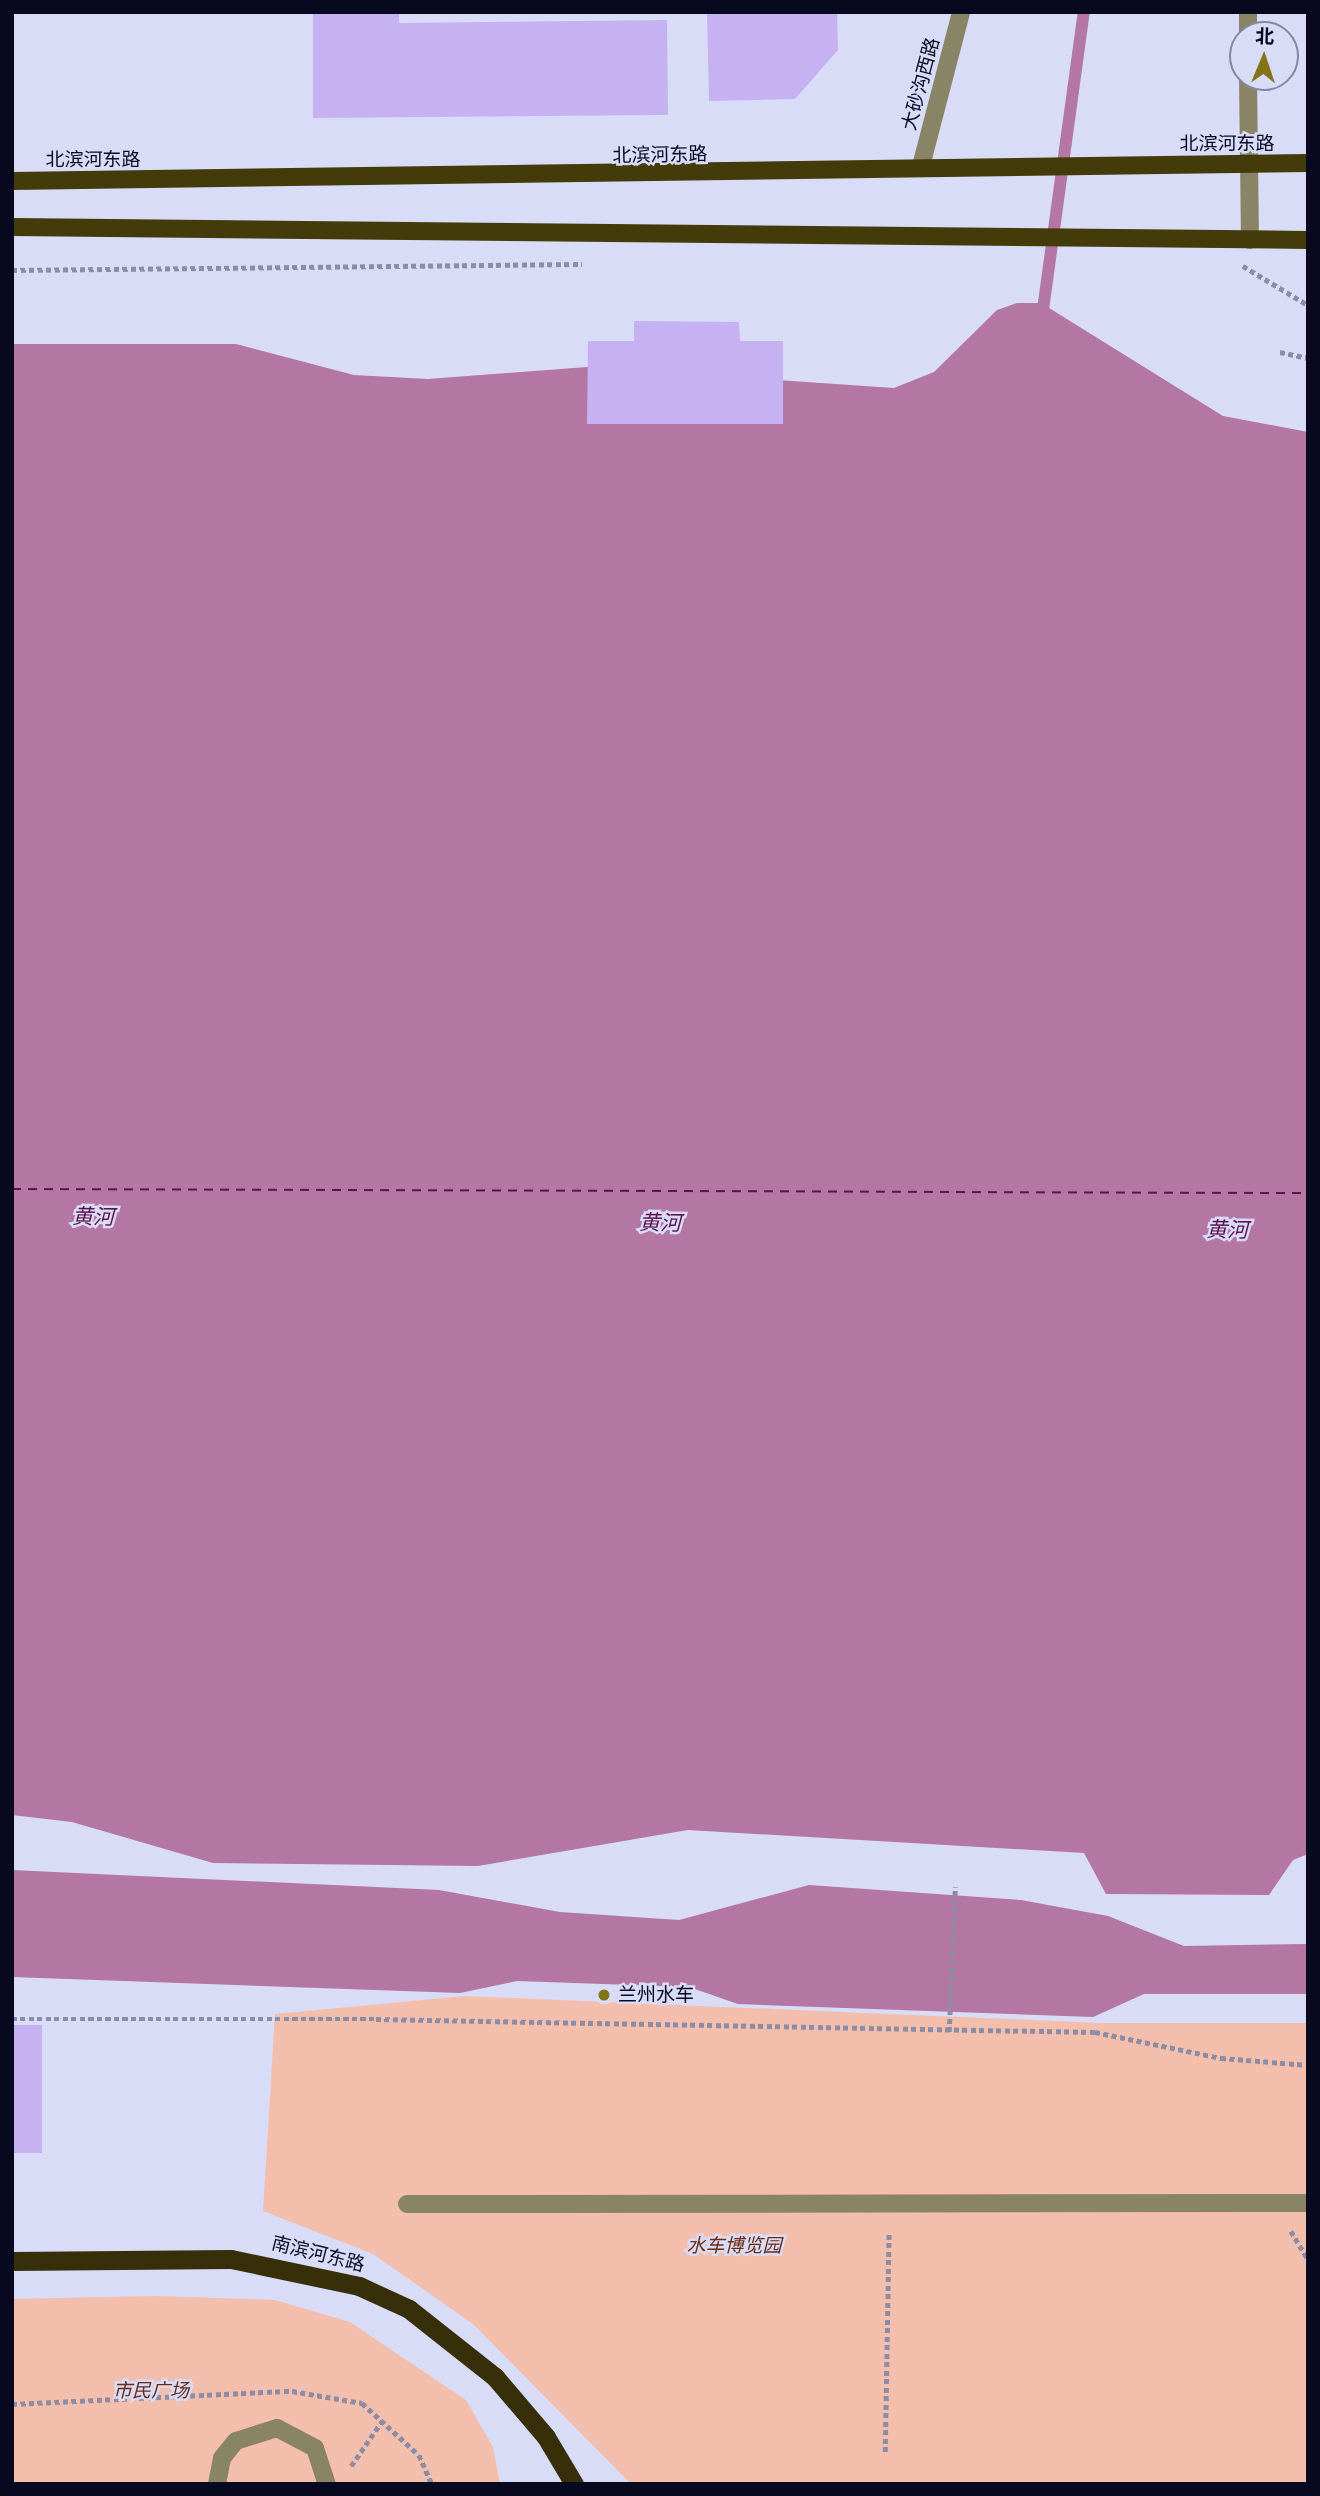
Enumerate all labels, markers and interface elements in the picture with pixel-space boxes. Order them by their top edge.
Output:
north arrow [1229,21,1299,91]
text: 北 [1255,25,1275,48]
street label: 大砂沟西路 [898,35,944,133]
street label: 北滨河东路 [1180,133,1274,155]
street label: 北滨河东路 [612,143,708,167]
street label: 北滨河东路 [46,149,140,171]
water label: 黄河 [72,1204,114,1230]
water label: 黄河 [639,1210,681,1236]
water label: 黄河 [1206,1217,1248,1243]
place label: 兰州水车 [618,1984,694,2006]
marker: 兰州水车 [596,1987,612,2003]
street label: 南滨河东路 [269,2231,367,2277]
park label: 水车博览园 [687,2235,781,2257]
park label: 市民广场 [113,2380,189,2402]

